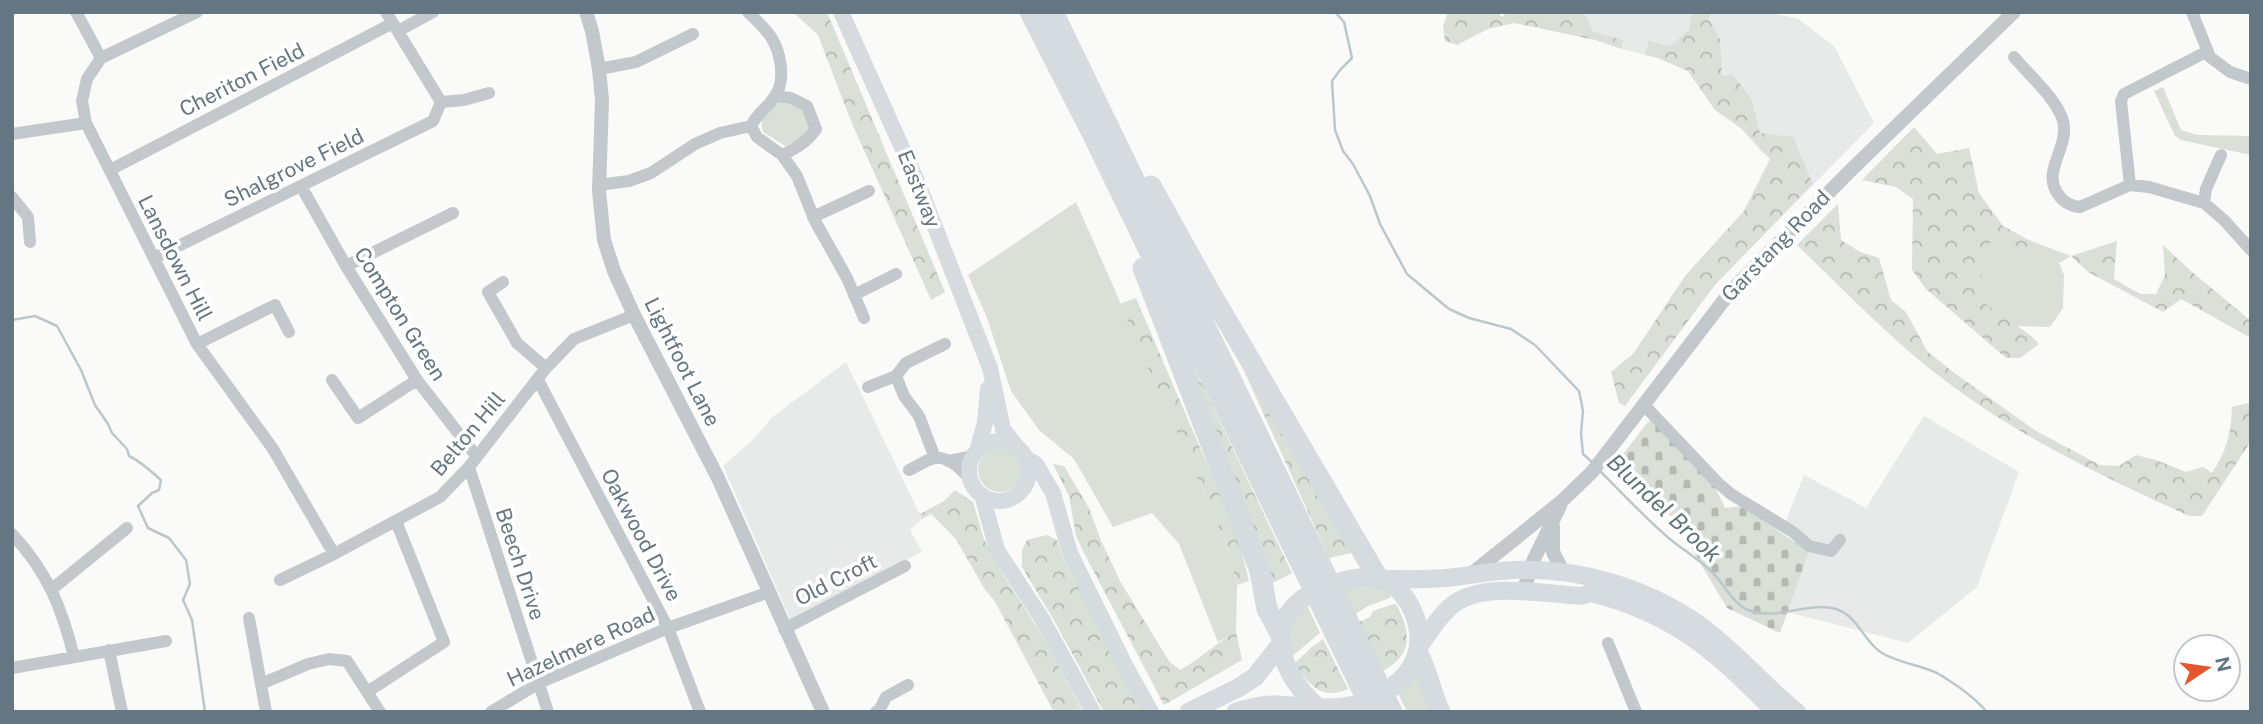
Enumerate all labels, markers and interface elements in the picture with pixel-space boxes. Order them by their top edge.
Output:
street label: Cheriton Field [175,37,308,122]
street label: Shalgrove Field [220,123,368,212]
street label: Eastway [893,146,946,231]
street label: Garstang Road [1716,185,1835,307]
street label: Lansdown Hill [133,191,218,325]
street label: Compton Green [349,242,452,385]
street label: Lightfoot Lane [639,293,726,430]
street label: Belton Hill [425,386,510,481]
water label: Blundel Brook [1602,448,1727,568]
street label: Oakwood Drive [596,464,687,605]
street label: Beech Drive [491,504,550,623]
street label: Old Croft [791,548,881,611]
street label: Hazelmere Road [503,601,659,692]
north arrow [2172,633,2242,703]
text: N [2211,654,2236,674]

